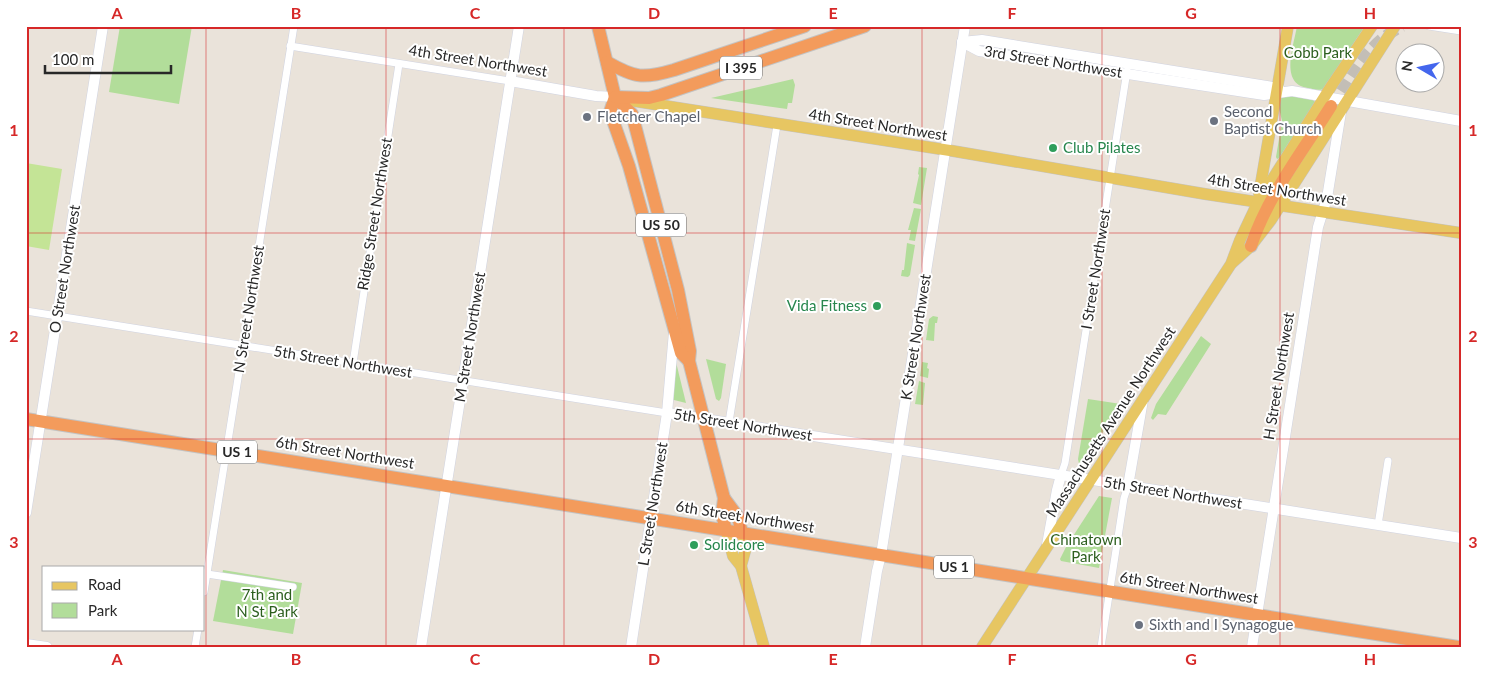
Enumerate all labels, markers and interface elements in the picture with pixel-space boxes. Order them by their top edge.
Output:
text: A [110,3,123,22]
text: B [291,3,301,22]
text: C [470,3,481,22]
text: D [648,3,660,22]
text: E [828,3,838,22]
text: F [1007,3,1017,22]
text: G [1185,3,1197,22]
text: H [1364,3,1376,22]
street label: 4th Street Northwest [408,40,549,80]
street label: 3rd Street Northwest [983,41,1124,81]
scale bar [45,42,171,74]
north arrow [1394,42,1444,92]
park label: Cobb Park [1284,43,1353,61]
text: 100 m [52,50,94,68]
road number: I 395 [720,56,762,80]
text: N [1397,59,1416,73]
place label: Second Baptist Church [1224,102,1322,137]
street label: 4th Street Northwest [808,104,949,144]
place label: Fletcher Chapel [597,107,700,125]
marker: Fletcher Chapel [581,111,593,123]
marker: Second Baptist Church [1208,115,1220,127]
text: 1 [9,120,19,139]
text: 1 [1468,120,1478,139]
street label: Ridge Street Northwest [353,136,395,292]
place label: Club Pilates [1063,138,1140,156]
marker: Club Pilates [1047,142,1059,154]
street label: 4th Street Northwest [1207,169,1348,209]
street label: O Street Northwest [45,203,83,334]
street label: I Street Northwest [1077,207,1114,330]
road number: US 50 [636,214,686,236]
street label: N Street Northwest [229,243,267,374]
street label: M Street Northwest [450,270,488,403]
street label: K Street Northwest [896,272,934,401]
place label: Vida Fitness [787,296,867,314]
marker: Vida Fitness [871,300,883,312]
street label: H Street Northwest [1259,310,1297,441]
street label: Massachusetts Avenue Northwest [1042,322,1179,520]
text: 2 [9,326,19,345]
text: 2 [1468,326,1478,345]
street label: 5th Street Northwest [273,341,414,381]
street label: 5th Street Northwest [673,404,814,444]
street label: 6th Street Northwest [275,432,416,472]
street label: L Street Northwest [633,440,671,567]
road number: US 1 [217,441,257,464]
street label: 5th Street Northwest [1103,472,1244,512]
street label: 6th Street Northwest [675,496,816,536]
park label: Chinatown Park [1050,530,1122,565]
text: 3 [9,532,19,551]
text: 3 [1468,532,1478,551]
place label: Solidcore [704,535,765,553]
marker: Solidcore [688,539,700,551]
road number: US 1 [934,556,974,578]
legend [42,566,205,630]
street label: 6th Street Northwest [1119,567,1260,607]
text: Road [88,575,121,593]
park label: 7th and N St Park [236,585,298,620]
text: Park [88,601,118,619]
place label: Sixth and I Synagogue [1149,615,1293,633]
marker: Sixth and I Synagogue [1133,619,1145,631]
text: A [110,649,123,668]
text: B [291,649,301,668]
text: C [470,649,481,668]
text: D [648,649,660,668]
text: E [828,649,838,668]
text: F [1007,649,1017,668]
text: G [1185,649,1197,668]
text: H [1364,649,1376,668]

